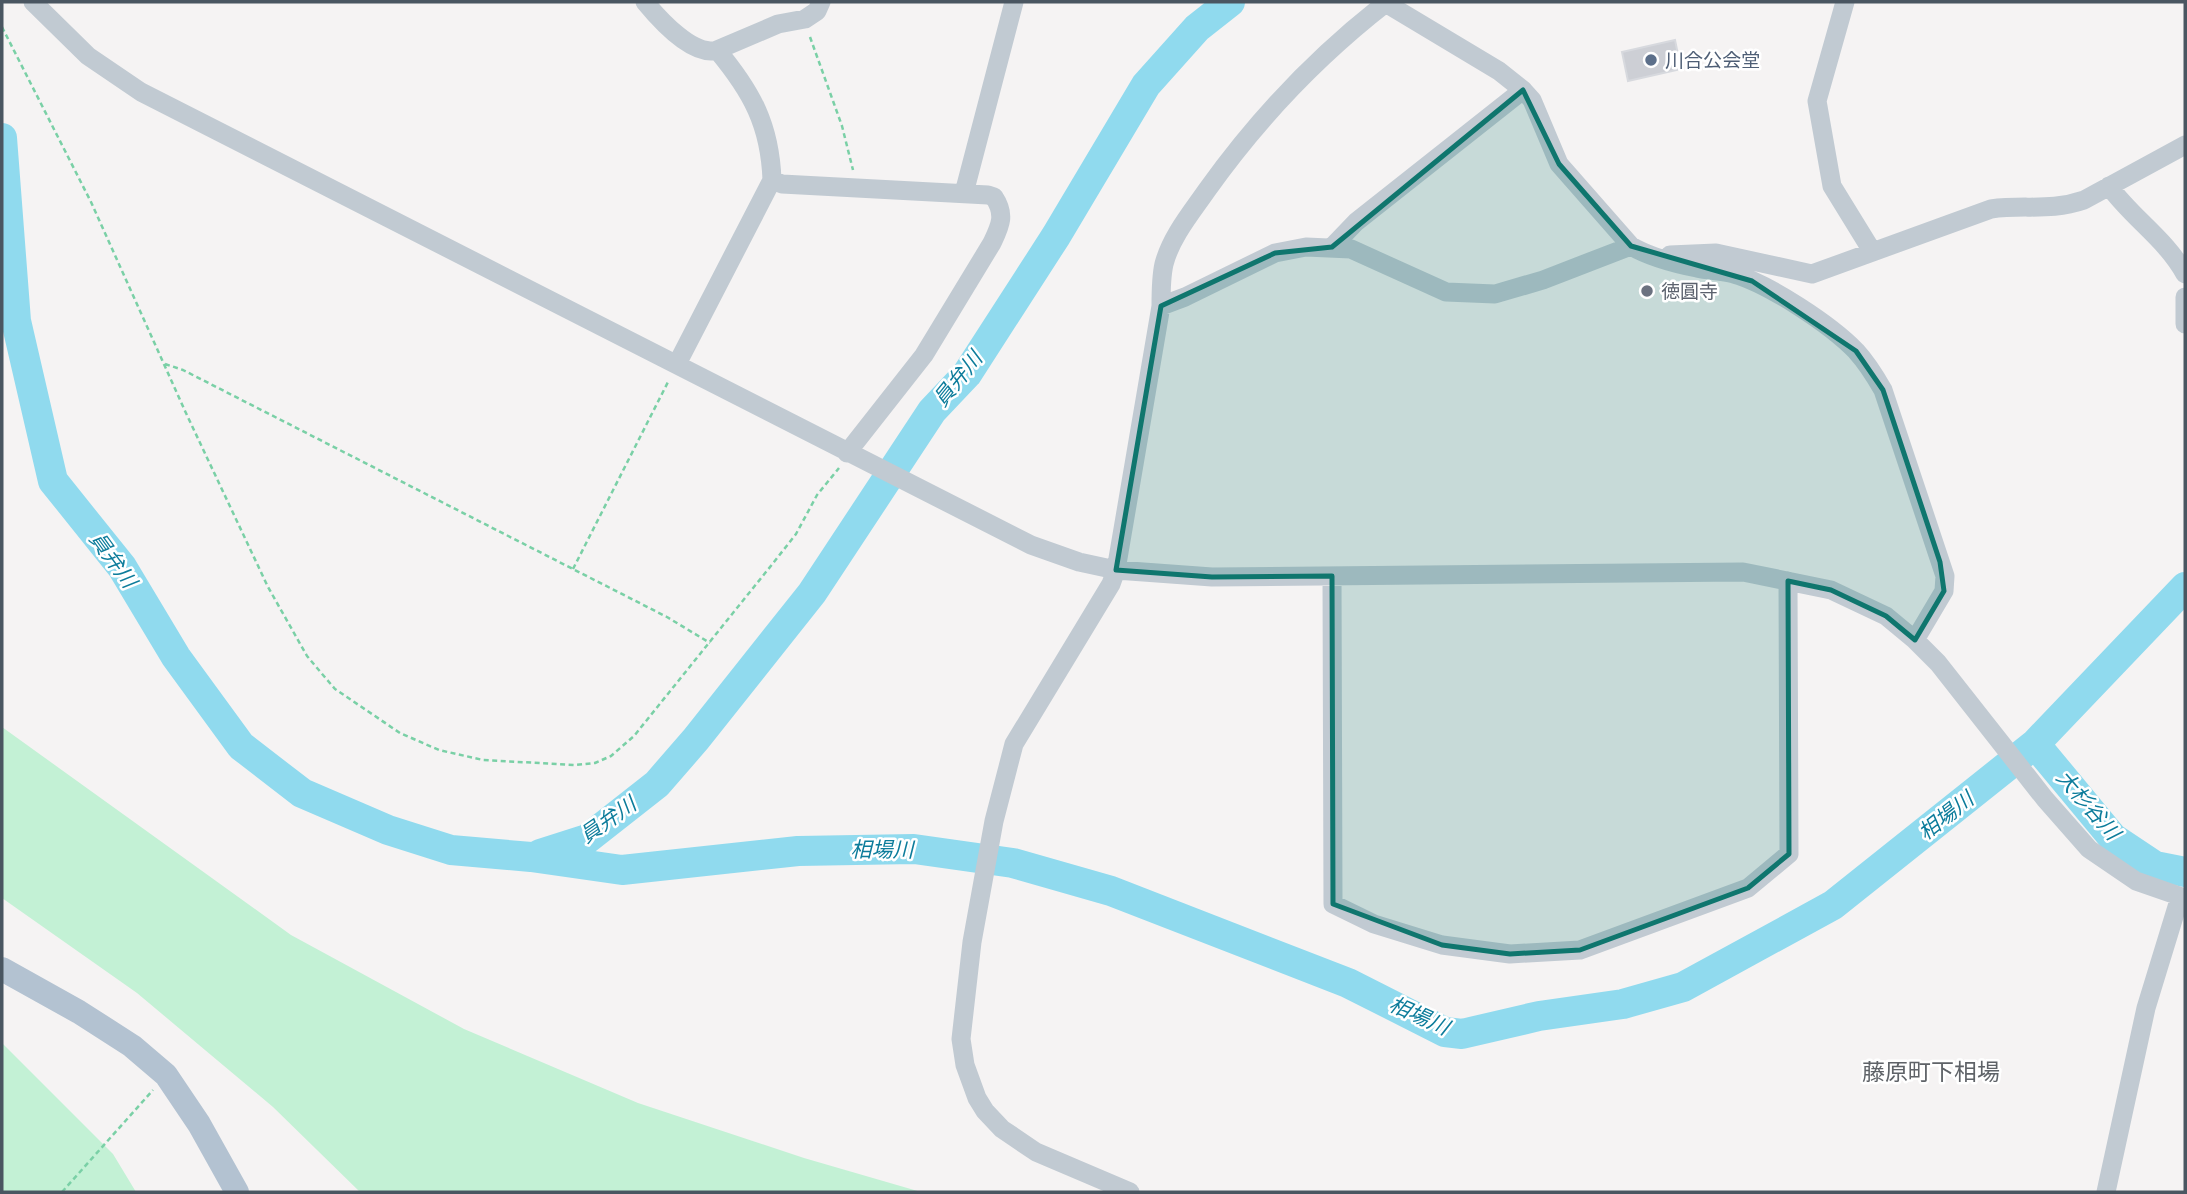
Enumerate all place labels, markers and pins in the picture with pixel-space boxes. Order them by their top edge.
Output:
place label: 川合公会堂 [1665,47,1760,73]
marker: 川合公会堂 [1643,52,1659,68]
place label: 徳圓寺 [1661,278,1718,304]
marker: 徳圓寺 [1639,283,1655,299]

